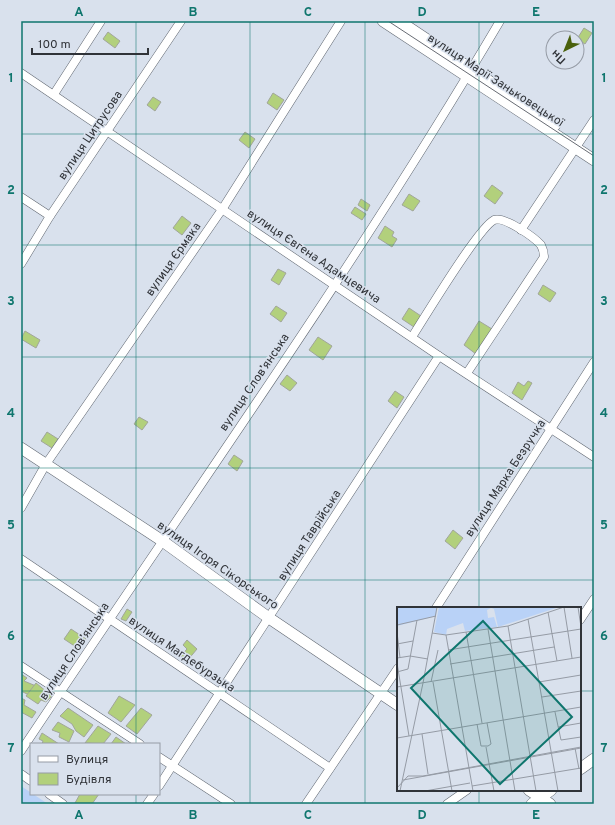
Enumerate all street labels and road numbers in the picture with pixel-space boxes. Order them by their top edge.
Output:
street label: вулиця Марії Заньковецької [424,31,568,132]
street label: вулиця Цитрусова [55,88,127,183]
street label: вулиця Євгена Адамцевича [244,206,383,308]
street label: вулиця Єрмака [142,220,205,300]
street label: вулиця Слов’янська [216,331,294,435]
street label: вулиця Марка Безручка [462,417,550,540]
street label: вулиця Таврійська [274,487,345,584]
street label: вулиця Ігоря Сікорського [154,518,281,614]
street label: вулиця Слов’янська [36,600,114,704]
street label: вулиця Магдебурзька [125,613,238,696]

